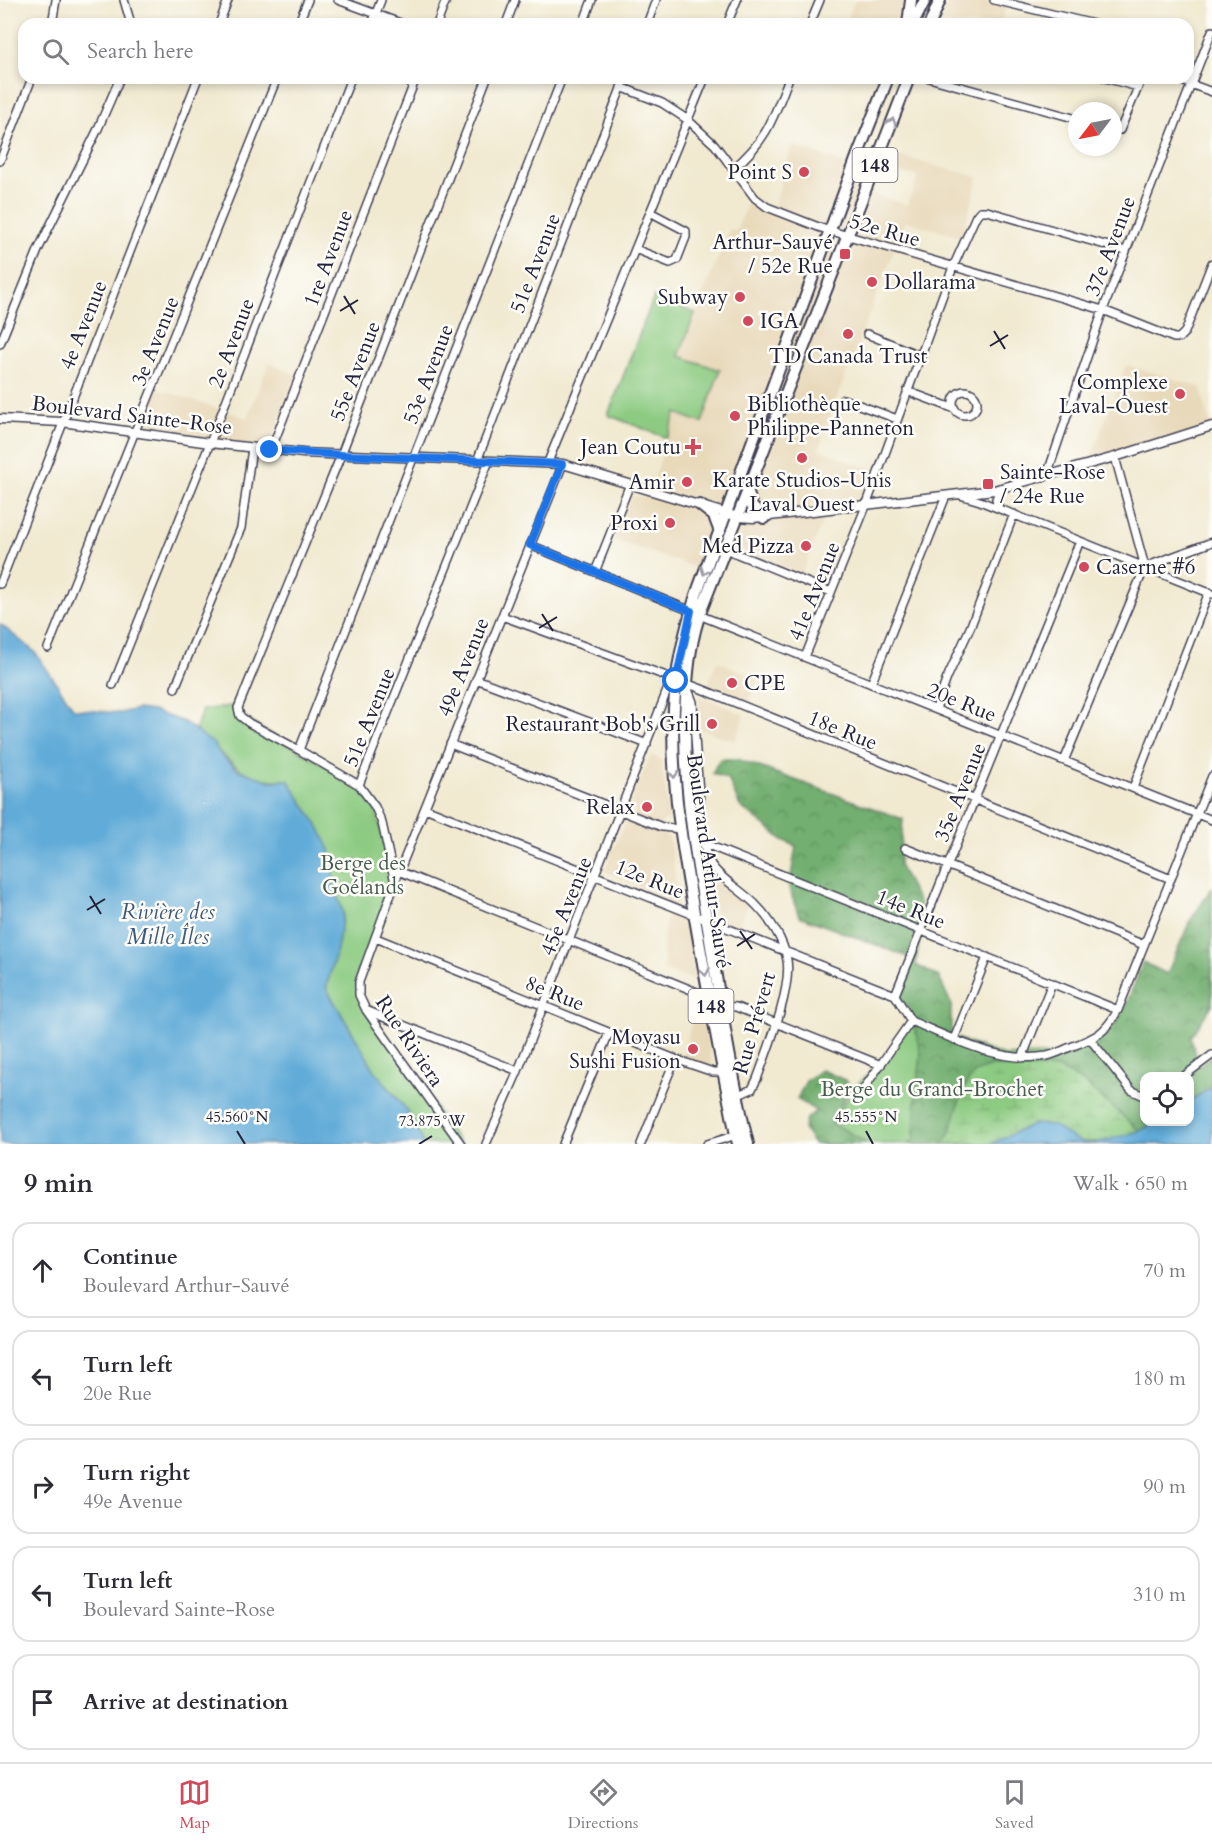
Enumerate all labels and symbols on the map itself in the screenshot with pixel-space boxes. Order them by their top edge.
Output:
north arrow [1068,102,1122,156]
one-way arrow [885,117,897,128]
road number: 148 [852,148,898,182]
place label: Point S [728,158,792,187]
marker: Point S [797,165,811,179]
street label: 37e Avenue [1078,192,1143,300]
street label: 1re Avenue [297,206,360,311]
street label: 52e Rue [846,207,924,254]
street label: 51e Avenue [503,209,568,317]
place label: Arthur-Sauvé / 52e Rue [712,228,833,281]
marker: Arthur-Sauvé / 52e Rue [838,247,852,261]
place label: Dollarama [884,268,976,297]
marker: Dollarama [865,275,879,289]
street label: 4e Avenue [52,276,115,374]
place label: Subway [658,283,728,312]
marker: Subway [733,290,747,304]
street label: 3e Avenue [124,292,187,390]
street label: 2e Avenue [201,294,262,392]
place label: IGA [760,307,799,336]
marker: IGA [741,314,755,328]
street label: 55e Avenue [323,317,388,425]
street label: 53e Avenue [396,320,461,428]
marker: TD Canada Trust [841,327,855,341]
place label: TD Canada Trust [769,342,928,371]
place label: Complexe Laval-Ouest [1059,368,1168,421]
marker: Complexe Laval-Ouest [1173,387,1187,401]
street label: Boulevard Sainte-Rose [30,389,234,442]
place label: Bibliothèque Philippe-Panneton [747,390,914,443]
marker: Bibliothèque Philippe-Panneton [728,409,742,423]
place label: Jean Coutu [578,433,681,462]
route end [256,436,282,462]
marker: Jean Coutu [686,440,700,454]
marker: Karate Studios-Unis Laval Ouest [795,451,809,465]
place label: Sainte-Rose / 24e Rue [1000,458,1105,511]
place label: Karate Studios-Unis Laval Ouest [713,466,891,519]
place label: Amir [629,468,675,497]
marker: Amir [680,475,694,489]
marker: Sainte-Rose / 24e Rue [981,477,995,491]
place label: Proxi [610,509,658,538]
marker: Proxi [663,516,677,530]
place label: Med Pizza [702,532,794,561]
street label: 41e Avenue [781,537,848,645]
marker: Med Pizza [799,539,813,553]
place label: Caserne #6 [1096,553,1195,582]
marker: Caserne #6 [1077,560,1091,574]
one-way arrow [699,565,712,576]
street label: 49e Avenue [430,613,497,721]
street label: 51e Avenue [336,663,403,771]
route start [662,667,688,693]
place label: CPE [744,669,785,698]
street label: 20e Rue [923,675,1001,729]
marker: CPE [725,676,739,690]
street label: 18e Rue [804,703,882,757]
place label: Restaurant Bob's Grill [506,710,700,739]
marker: Restaurant Bob's Grill [705,717,719,731]
street label: 35e Avenue [927,738,994,846]
street label: Boulevard Arthur-Sauvé [679,752,738,970]
one-way arrow [668,770,681,779]
place label: Relax [586,793,636,822]
marker: Relax [640,800,654,814]
park label: Berge des Goélands [320,849,406,902]
street label: 45e Avenue [533,852,600,960]
street label: 12e Rue [611,852,689,906]
street label: 14e Rue [872,882,950,936]
water label: Rivière des Mille Îles [121,897,216,952]
one-way arrow [698,966,711,976]
street label: 8e Rue [521,968,589,1018]
street label: Rue Prévert [726,968,783,1078]
road number: 148 [688,989,734,1023]
street label: Rue Riviera [368,990,451,1093]
place label: Moyasu Sushi Fusion [569,1023,681,1076]
marker: Moyasu Sushi Fusion [686,1042,700,1056]
park label: Berge du Grand-Brochet [820,1075,1044,1104]
text: 45.560°N [206,1107,269,1127]
text: 45.555°N [835,1107,898,1127]
text: 73.875°W [399,1111,466,1131]

